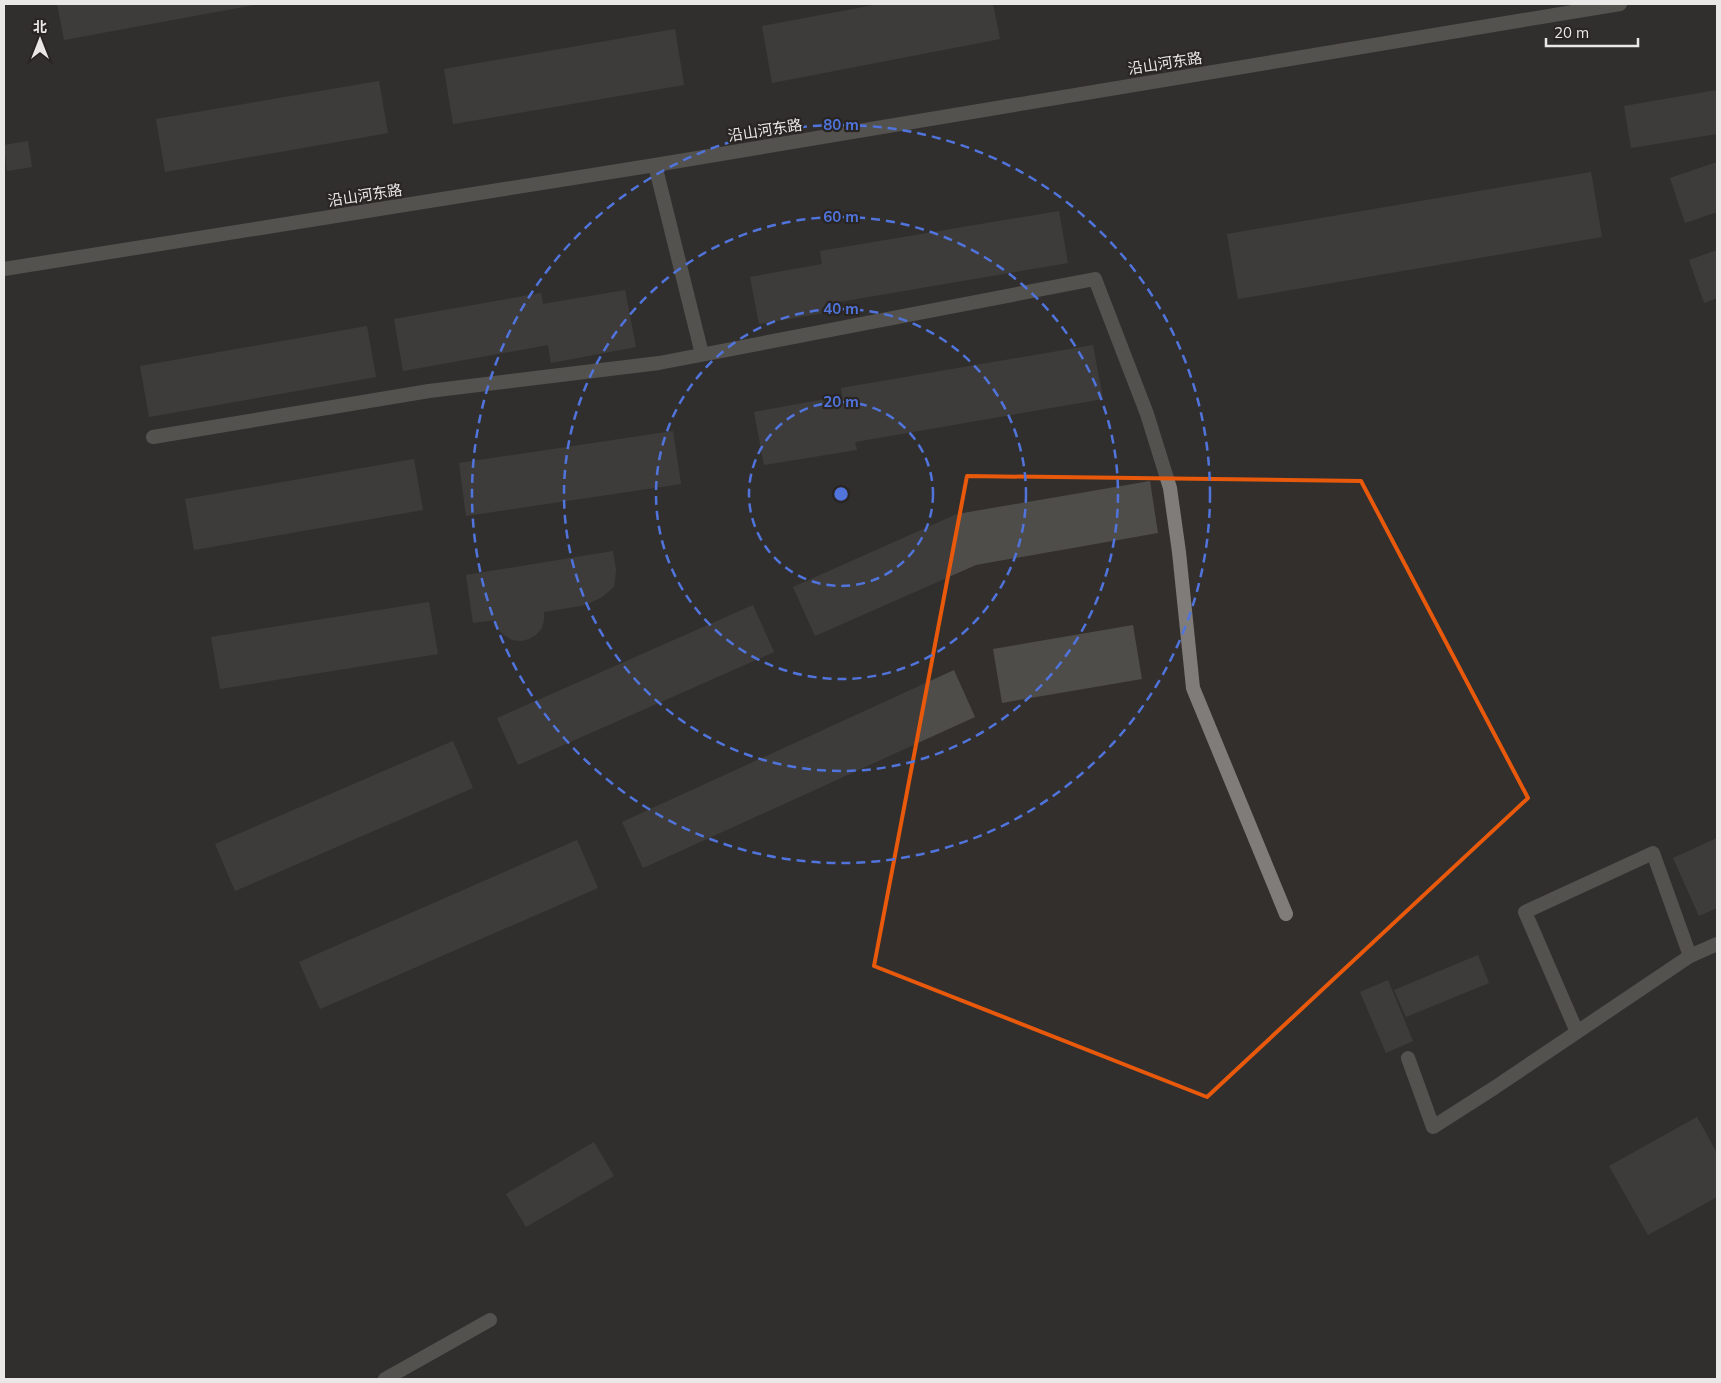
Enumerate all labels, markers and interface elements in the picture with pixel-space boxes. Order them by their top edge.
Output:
north arrow [15,15,65,65]
scale bar [1546,15,1638,47]
text: 北 [33,18,47,36]
text: 20 m [1554,23,1589,42]
street label: 沿山河东路 [1126,48,1204,78]
street label: 沿山河东路 [726,115,804,145]
text: 80 m [823,115,859,134]
street label: 沿山河东路 [326,180,404,210]
text: 60 m [823,207,859,226]
text: 40 m [823,299,859,318]
text: 20 m [823,392,859,411]
centre of rings [832,485,850,503]

